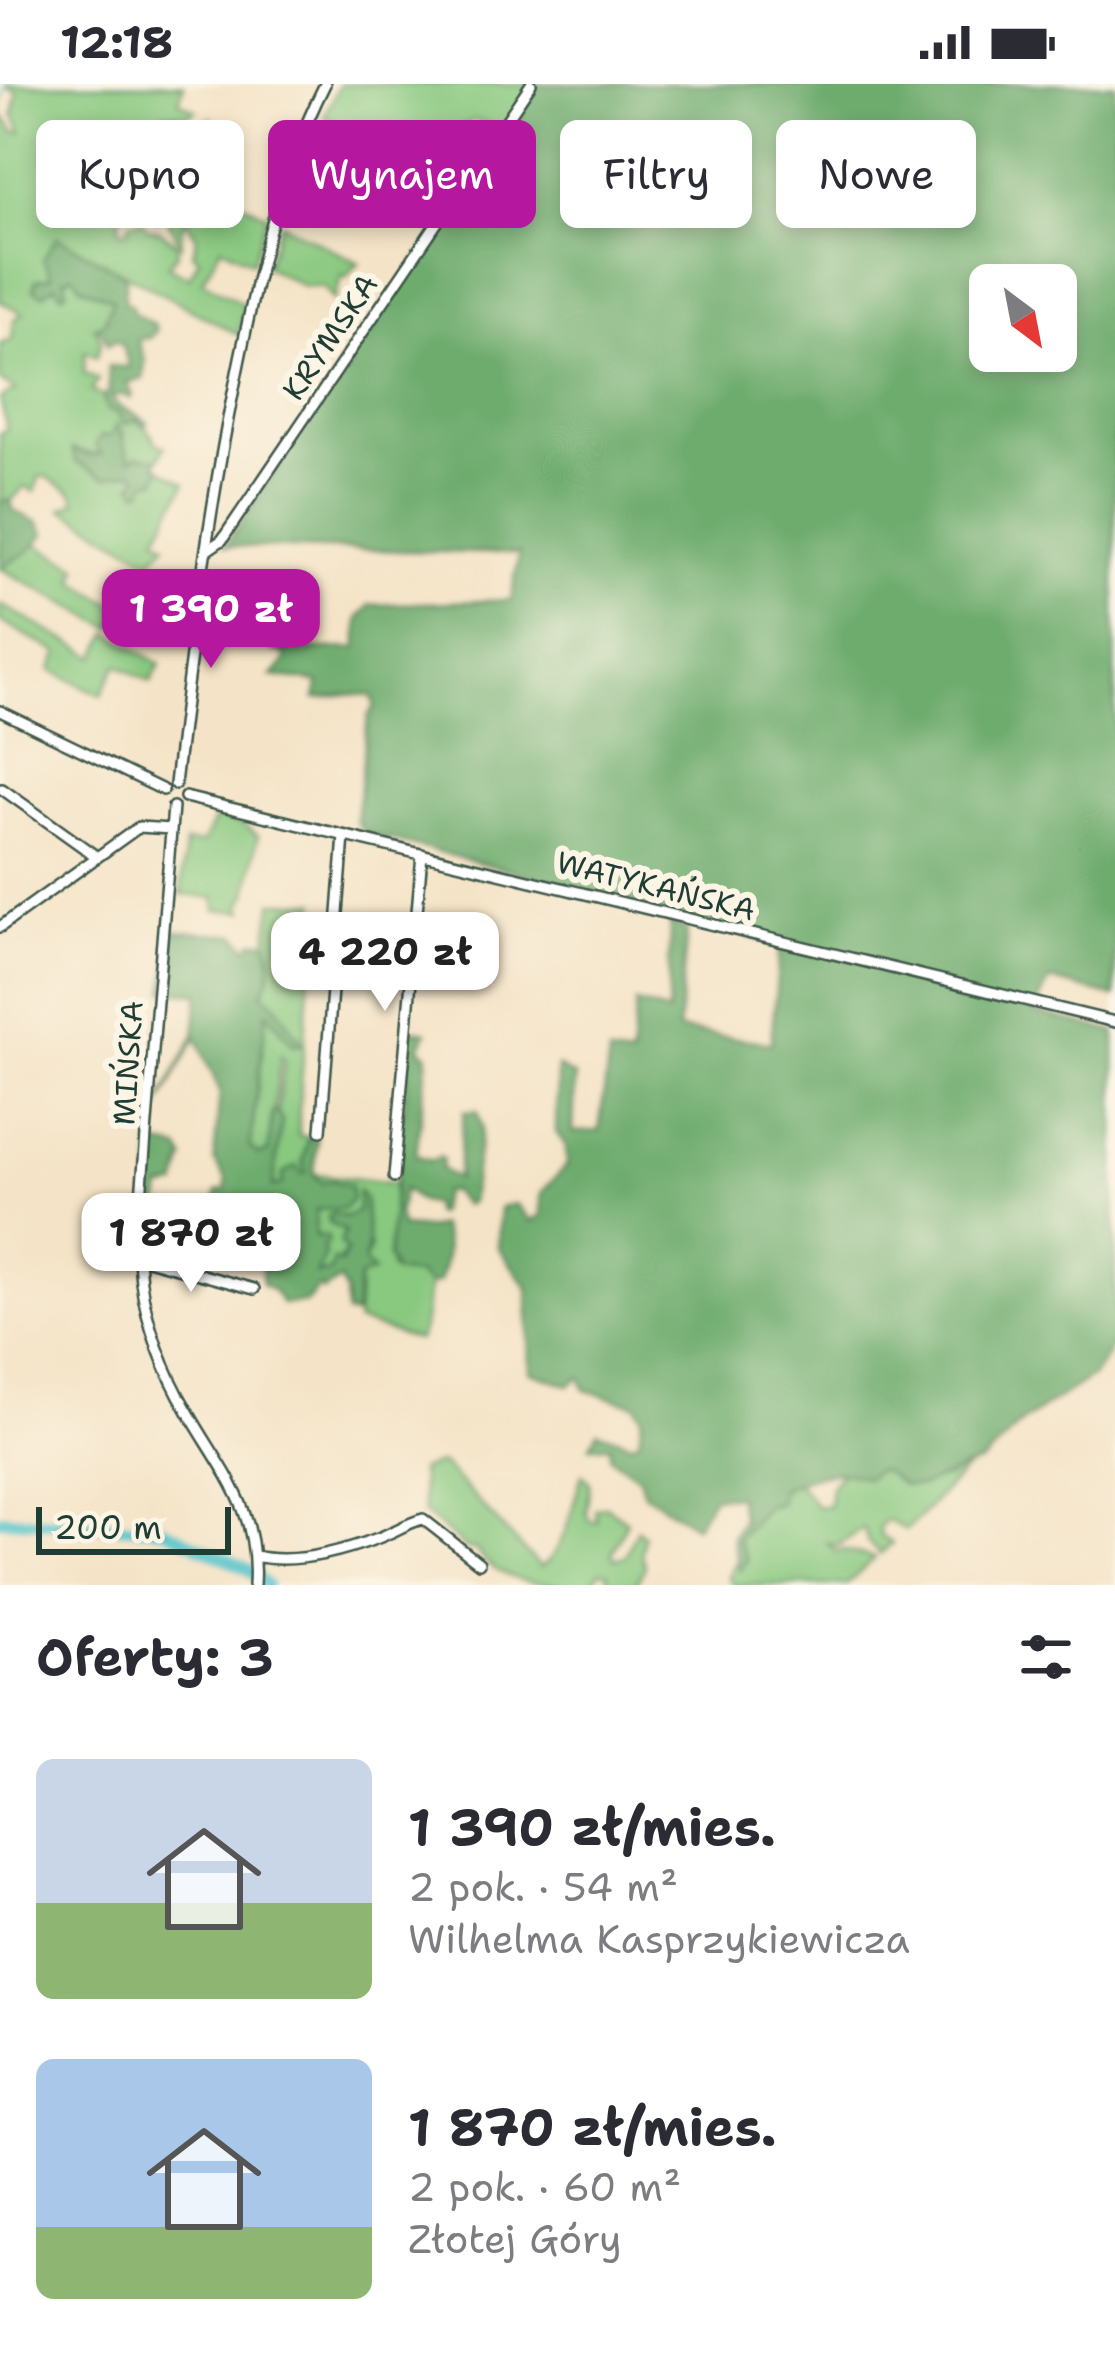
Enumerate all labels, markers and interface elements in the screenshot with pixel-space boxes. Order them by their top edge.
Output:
text: 12:18 [60,12,173,72]
chip: Kupno [36,120,244,228]
chip: Wynajem [268,120,536,228]
chip: Filtry [560,120,752,228]
chip: Nowe [776,120,976,228]
north arrow [969,264,1077,372]
map controls [969,264,1077,372]
street label: KRYMSKA [273,266,387,408]
pin: 1 390 zł [87,569,335,671]
text: 1 390 zł [129,582,293,634]
street label: WATYKAŃSKA [552,841,760,931]
pin: 4 220 zł [261,912,509,1014]
text: 4 220 zł [298,925,472,977]
street label: MIŃSKA [103,999,153,1127]
pin: 1 870 zł [67,1193,315,1295]
text: 1 870 zł [109,1206,273,1258]
scale bar [36,1501,231,1554]
text: 200 m [54,1505,162,1550]
text: Oferty: 3 [36,1623,274,1691]
icon: filters [1013,1624,1079,1690]
text: 1 390 zł/mies. [408,1793,776,1861]
icon: home [132,1807,276,1951]
text: 2 pok. · 54 m² [408,1861,678,1913]
text: Wilhelma Kasprzykiewicza [408,1913,910,1965]
text: 1 870 zł/mies. [408,2093,777,2161]
icon: home [132,2107,276,2251]
text: 2 pok. · 60 m² [408,2161,681,2213]
text: Złotej Góry [408,2213,622,2265]

